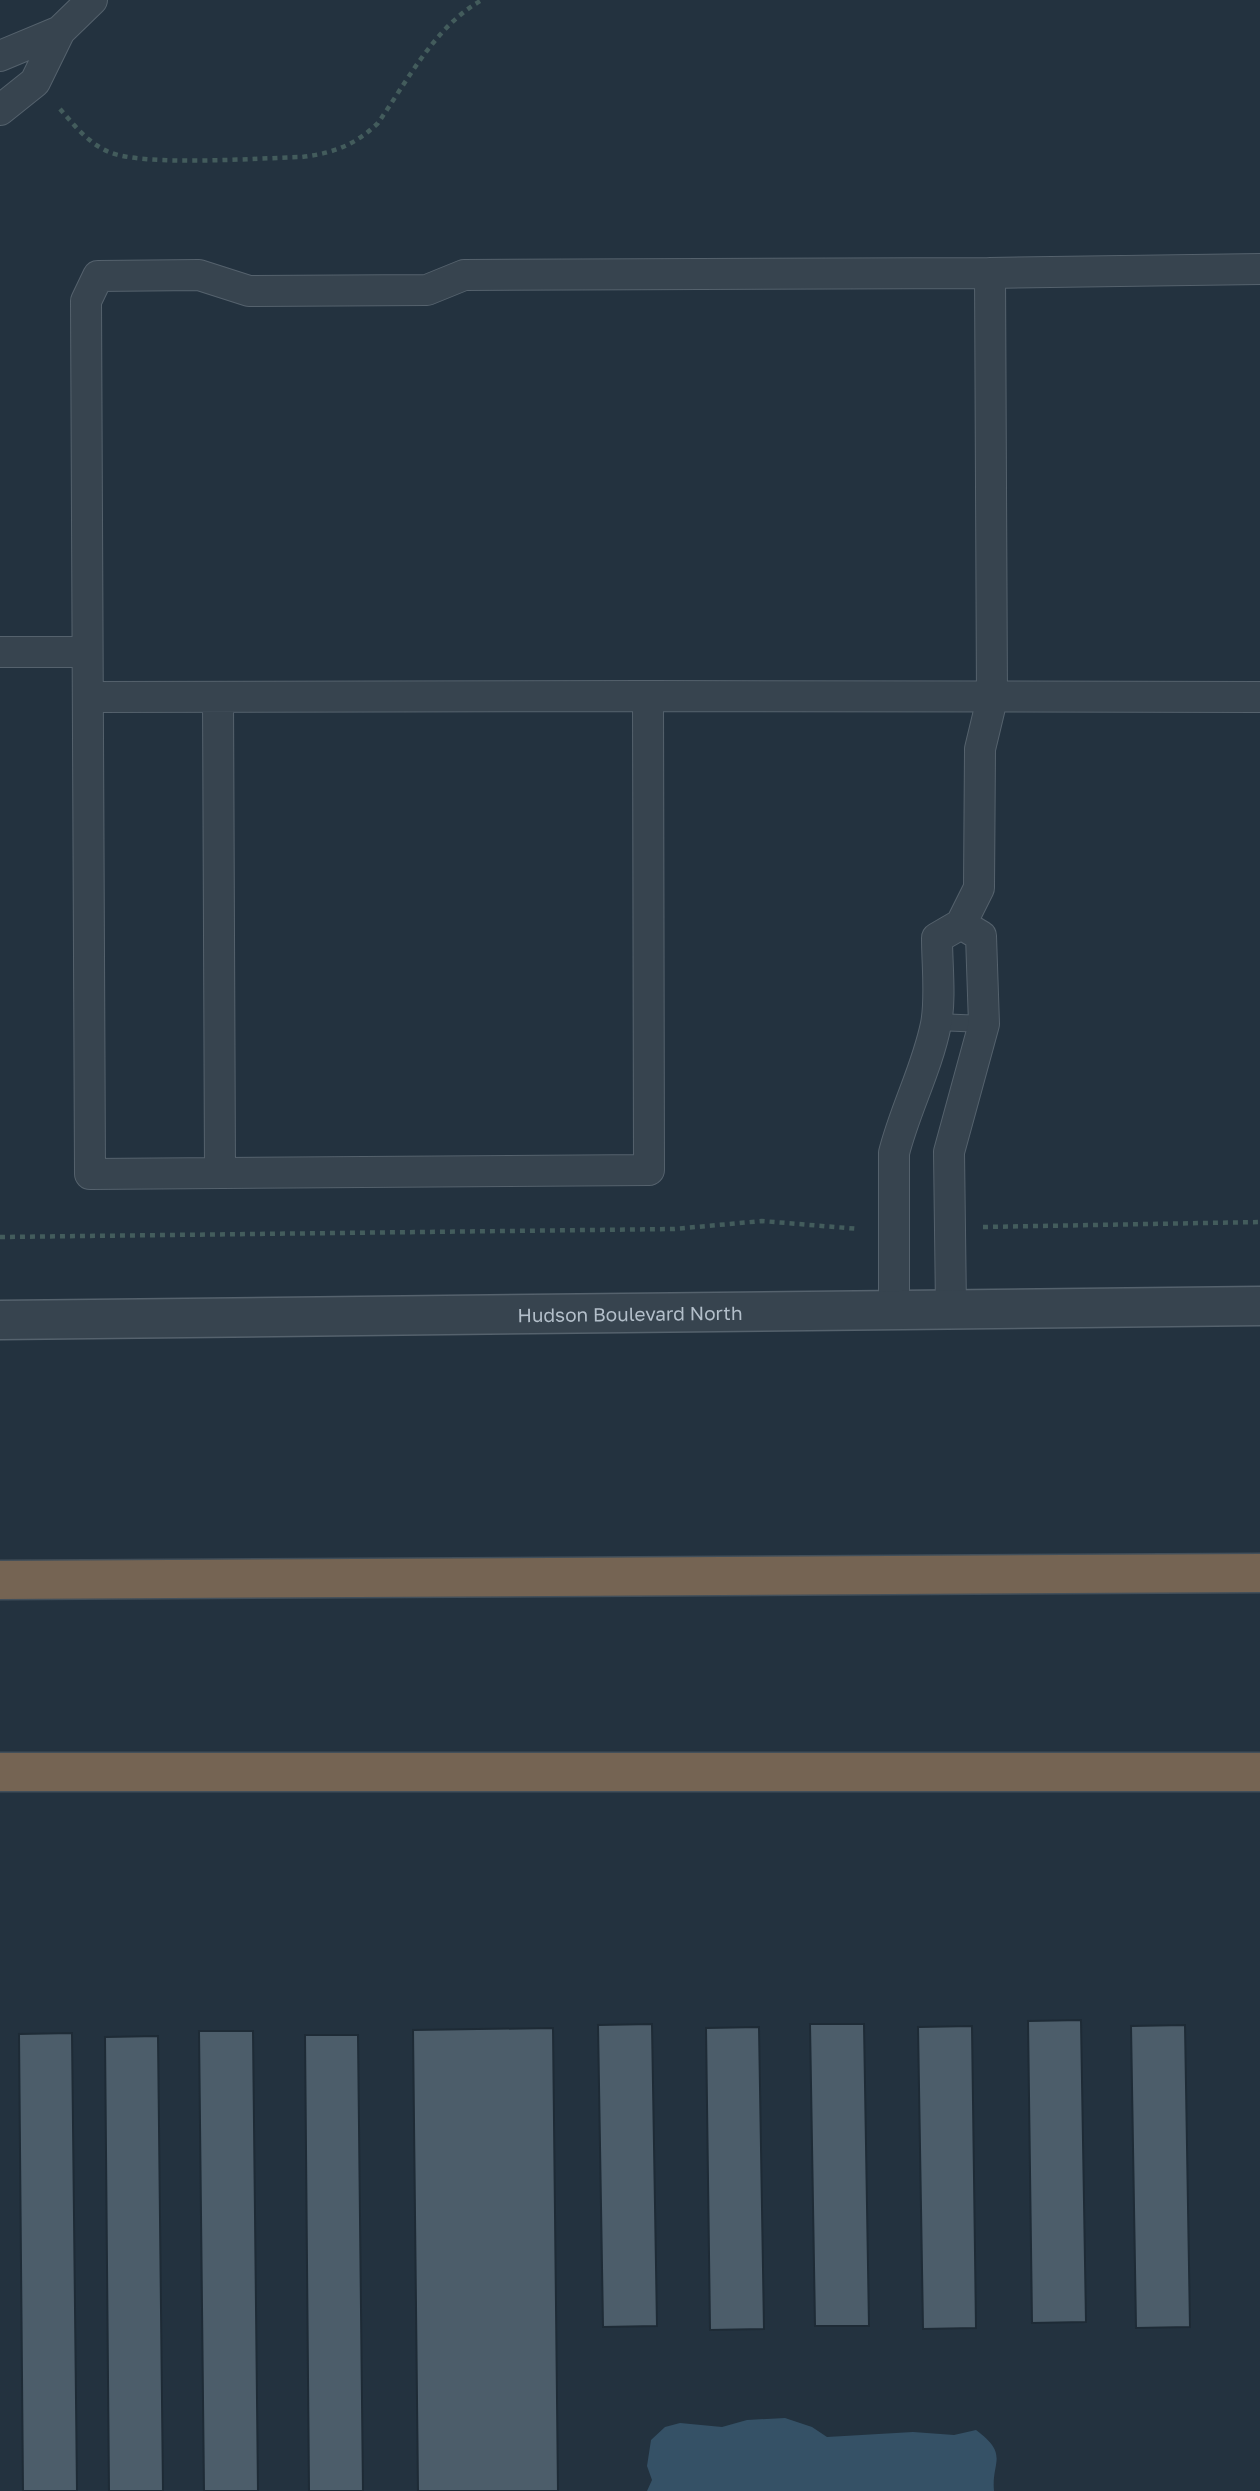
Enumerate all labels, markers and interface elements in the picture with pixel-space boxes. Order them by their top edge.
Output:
street label: Hudson Boulevard North [517,1300,743,1326]

